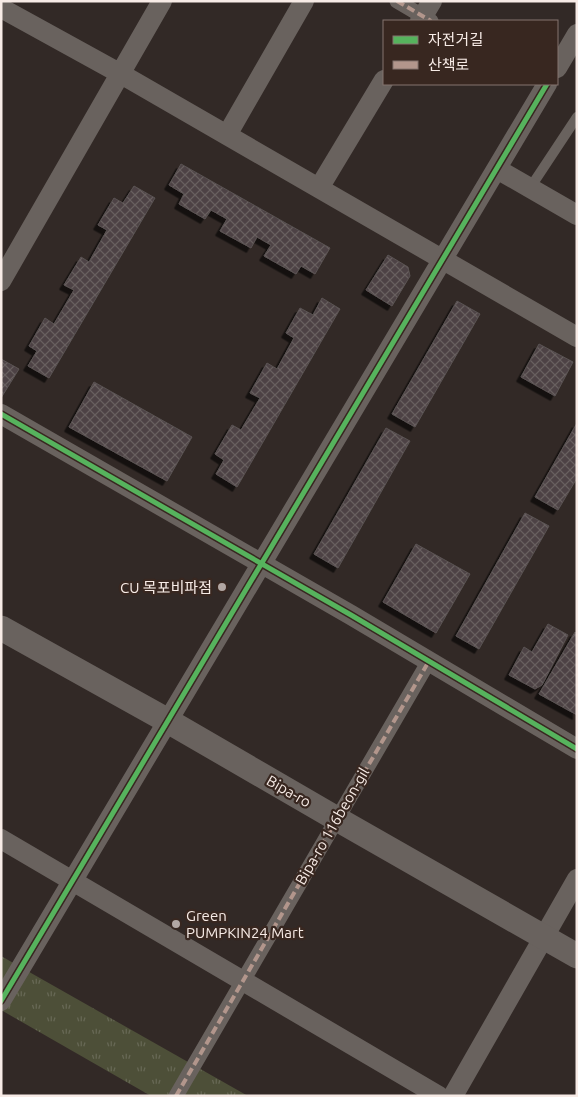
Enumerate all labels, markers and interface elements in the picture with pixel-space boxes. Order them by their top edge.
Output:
legend [383,20,558,85]
text: 자전거길 [428,31,483,48]
text: 산책로 [428,56,469,73]
place label: CU 목포비파점 [120,579,212,596]
marker: CU 목포비파점 [216,581,228,593]
street label: Bipa-ro 116beon-gil [292,764,372,887]
street label: Bipa-ro [264,772,314,810]
place label: Green PUMPKIN24 Mart [186,907,304,941]
marker: Green PUMPKIN24 Mart [170,918,182,930]

